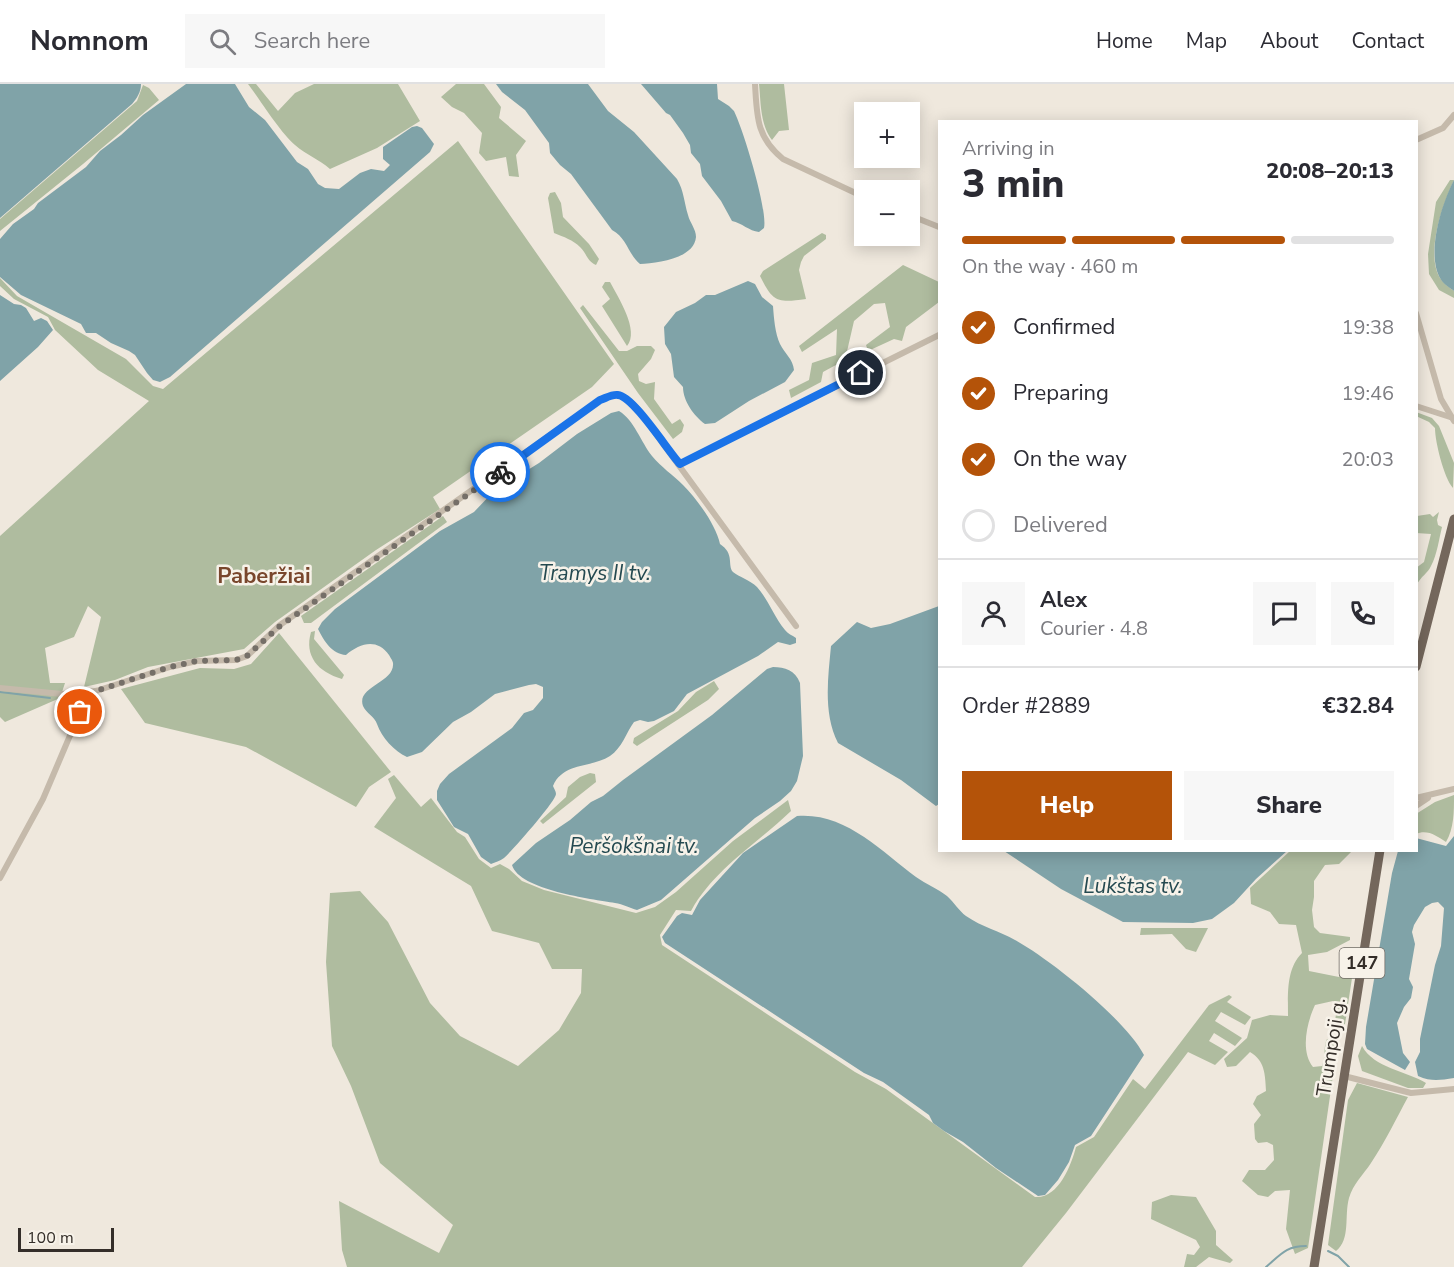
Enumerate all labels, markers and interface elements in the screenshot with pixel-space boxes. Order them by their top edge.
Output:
search box [185,14,605,68]
text: Nomnom [30,22,149,60]
icon: search [206,25,239,58]
text: Search here [254,26,370,56]
text: Home [1096,27,1153,55]
text: Map [1186,27,1227,55]
text: About [1260,27,1318,55]
text: Contact [1351,27,1424,55]
map controls [854,102,920,246]
button: + [854,102,920,168]
text: Arriving in [962,135,1055,162]
text: 20:08–20:13 [1266,156,1394,186]
text: 3 min [962,158,1065,211]
button: − [854,180,920,246]
text: On the way · 460 m [962,253,1138,280]
icon: check [962,311,995,344]
text: Confirmed [1013,312,1115,342]
text: 19:38 [1341,314,1394,341]
pin [835,347,886,398]
icon: home [844,356,877,389]
icon: check [962,377,995,410]
text: Preparing [1013,378,1109,408]
text: 19:46 [1341,380,1394,407]
courier [470,442,530,502]
icon: check [962,443,995,476]
text: On the way [1013,444,1127,474]
text: 20:03 [1341,446,1394,473]
icon: bike [484,456,517,489]
text: Delivered [1013,510,1108,540]
water label: Tramys II tv. [539,559,651,587]
district label: Paberžiai [217,561,311,591]
button: person [962,582,1025,645]
button: chat [1253,582,1316,645]
button: phone [1331,582,1394,645]
text: Alex [1040,585,1087,615]
text: Courier · 4.8 [1040,615,1148,642]
pin [54,686,105,737]
text: Order #2889 [962,691,1091,721]
text: €32.84 [1323,691,1394,721]
icon: bag [63,695,96,728]
button: Help [962,771,1172,840]
button: Share [1184,771,1394,840]
water label: Peršokšnai tv. [570,832,698,860]
water label: Lukštas tv. [1083,872,1183,900]
road number: 147 [1340,948,1384,978]
street label: Trumpoji g. [1310,996,1352,1098]
scale bar [18,1225,114,1252]
text: 100 m [27,1227,74,1249]

